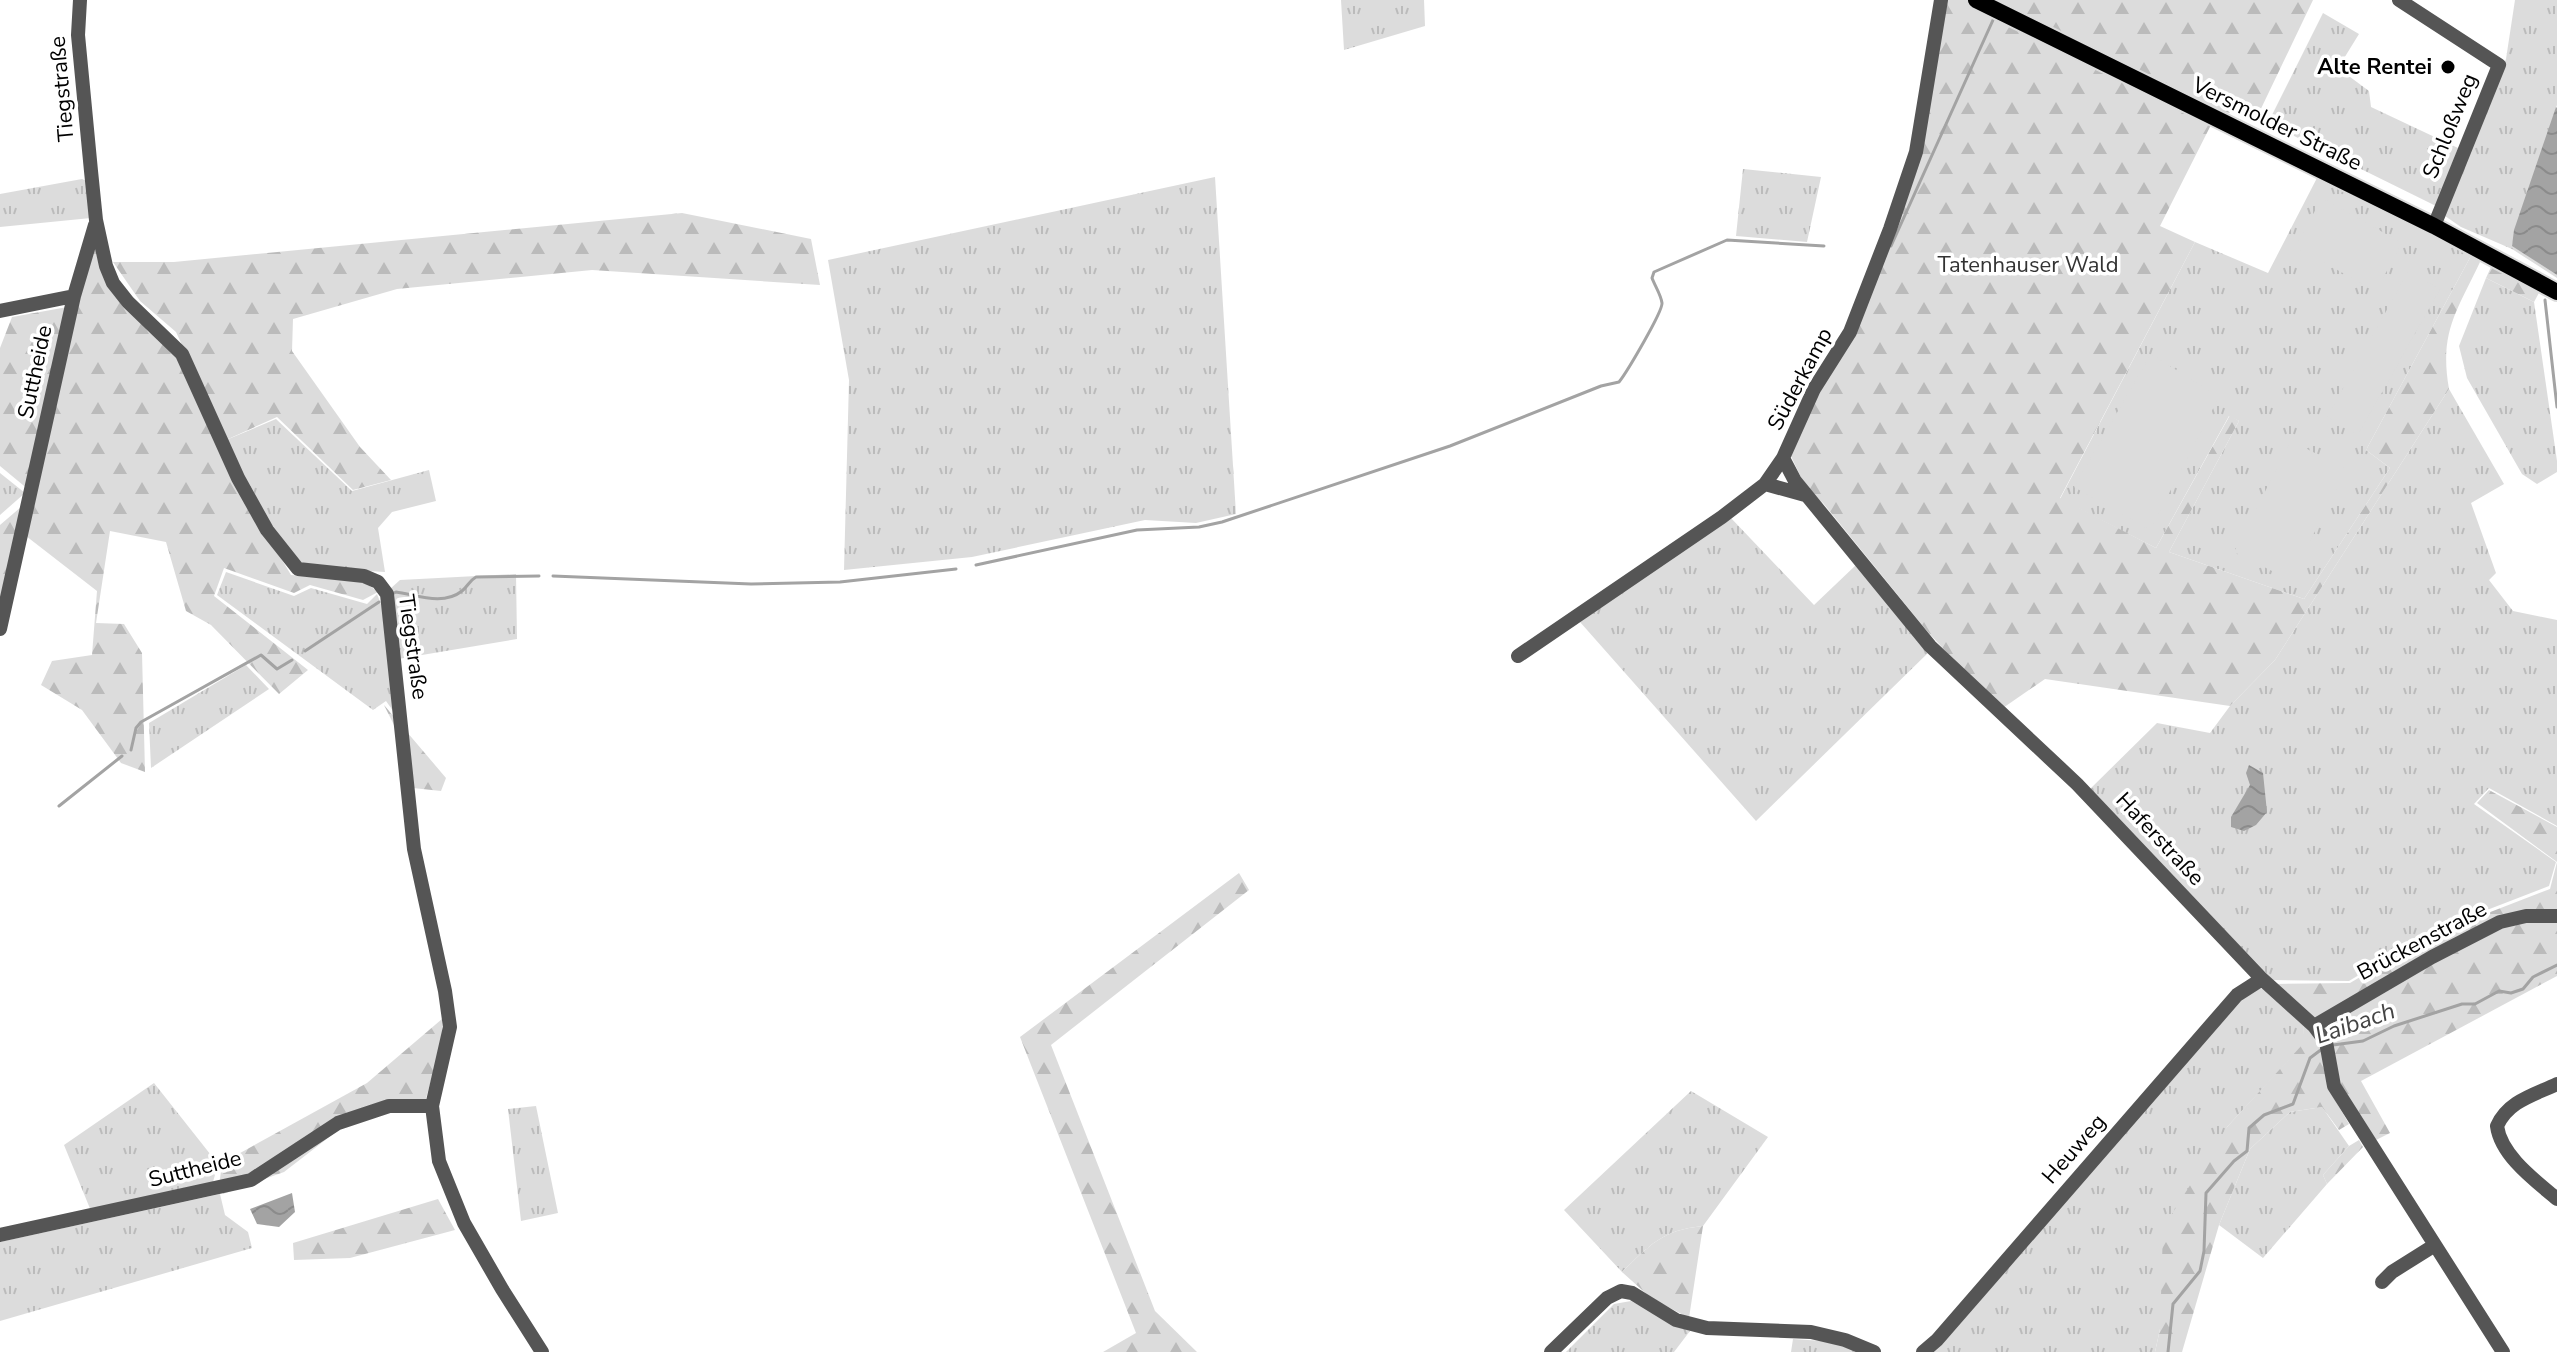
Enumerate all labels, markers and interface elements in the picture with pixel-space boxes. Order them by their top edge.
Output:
street label: Tiegstraße [42,35,82,143]
place label: Alte Rentei [2317,52,2432,82]
marker: Alte Rentei [2439,58,2457,76]
street label: Versmolder Straße [2186,69,2367,178]
street label: Schloßweg [2415,69,2485,183]
park label: Tatenhauser Wald [1937,250,2119,280]
street label: Süderkamp [1760,322,1840,436]
street label: Suttheide [10,323,60,421]
street label: Tiegstraße [391,593,435,701]
street label: Haferstraße [2109,786,2211,892]
street label: Brückenstraße [2352,894,2492,988]
water label: Laibach [2311,994,2399,1052]
street label: Heuweg [2035,1108,2113,1190]
street label: Suttheide [145,1143,245,1195]

